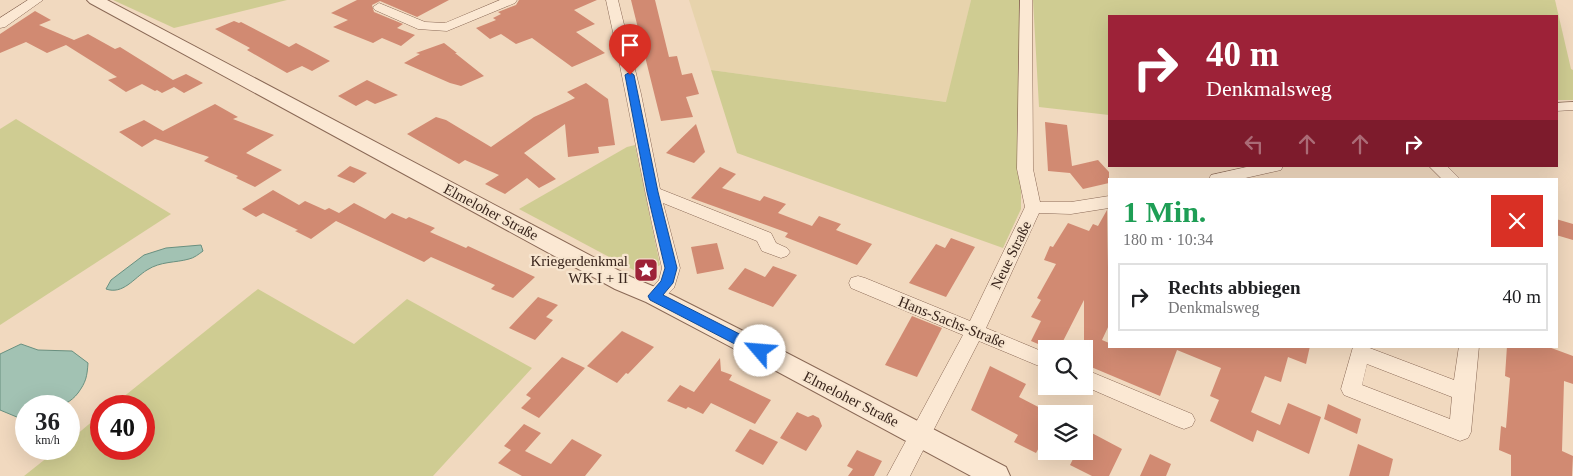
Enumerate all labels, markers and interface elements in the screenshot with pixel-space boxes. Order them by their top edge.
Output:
pin [609,24,651,75]
icon: arrive [616,31,644,59]
icon: right [1123,35,1188,100]
text: 40 m [1206,35,1279,74]
text: Denkmalsweg [1206,76,1332,101]
icon: left [1240,130,1268,158]
icon: ahead [1293,130,1321,158]
icon: ahead [1346,130,1374,158]
icon: right [1399,130,1427,158]
street label: Elmeloher Straße [441,180,541,244]
text: 1 Min. [1123,195,1206,228]
button: close [1491,195,1543,247]
street label: Neue Straße [988,218,1034,292]
text: 180 m · 10:34 [1123,231,1213,248]
place label: Kriegerdenkmal WK I + II [531,253,628,286]
place icon: Kriegerdenkmal WK I + II [633,257,659,283]
text: Rechts abbiegen [1168,277,1300,298]
icon: right [1125,283,1153,311]
text: 40 m [1502,286,1541,307]
street label: Hans-Sachs-Straße [896,293,1008,351]
text: Denkmalsweg [1168,299,1260,316]
position arrow [733,324,785,376]
map controls [1038,340,1093,460]
button: search [1038,340,1093,395]
street label: Elmeloher Straße [801,368,902,430]
speed limit sign: 40 [90,395,155,460]
button: layers [1038,405,1093,460]
text: 36 [35,408,60,435]
text: km/h [35,433,60,447]

